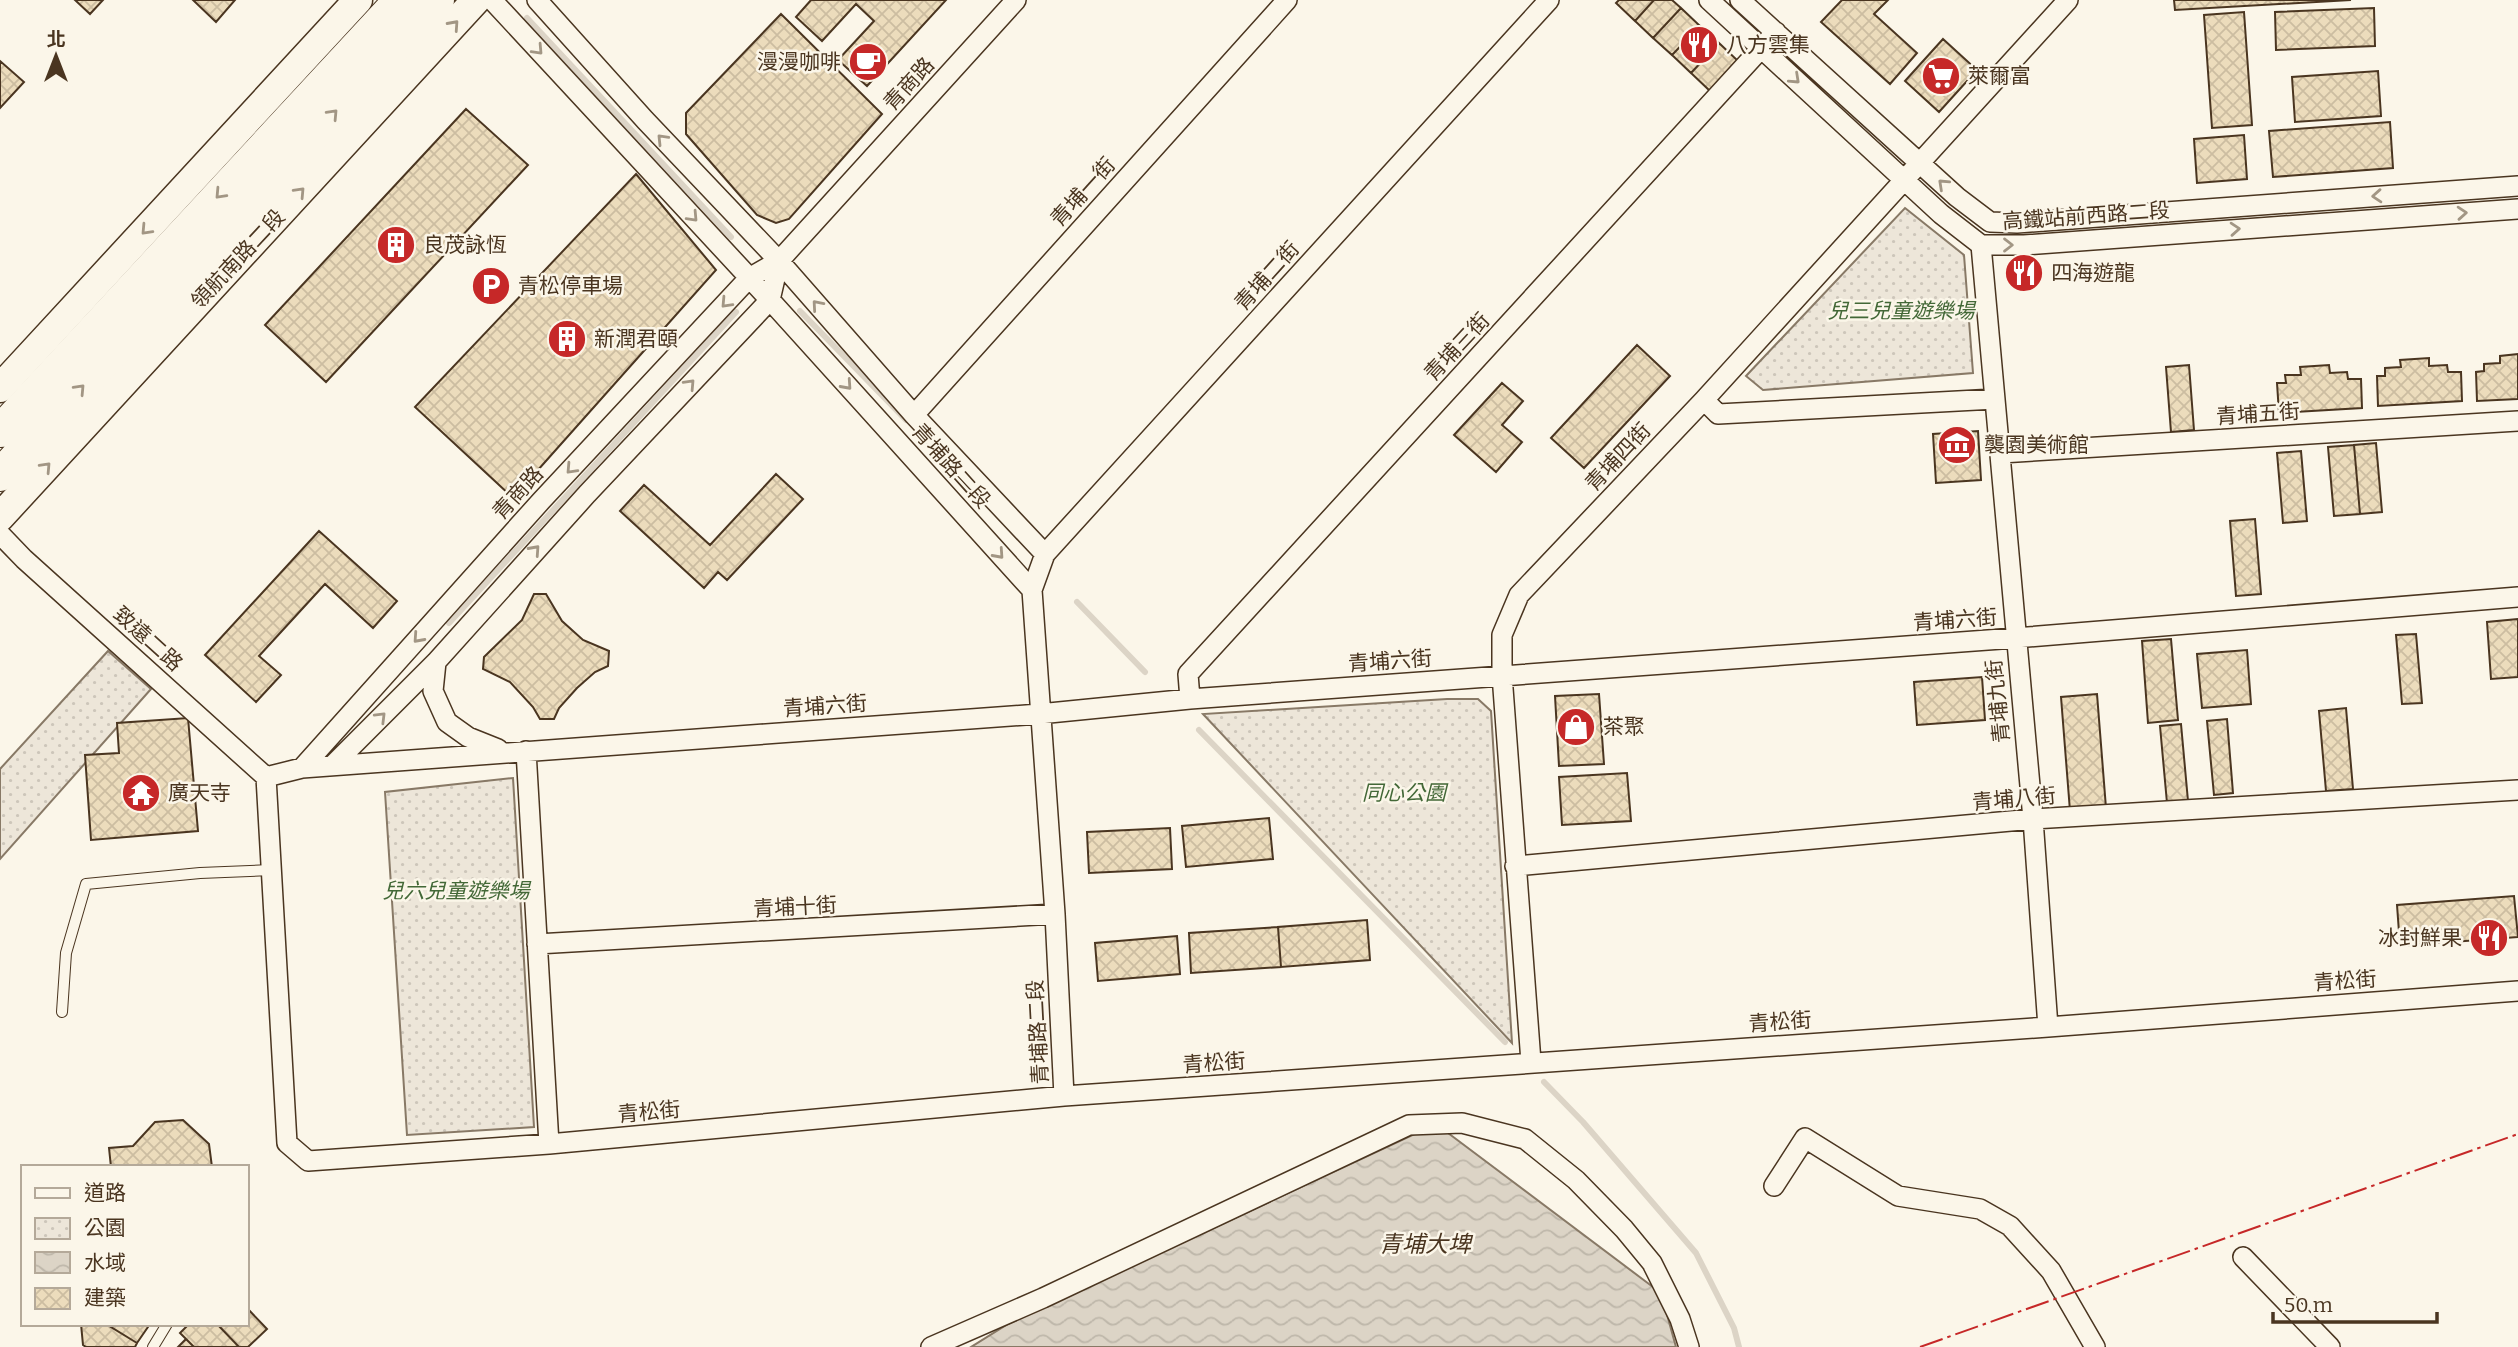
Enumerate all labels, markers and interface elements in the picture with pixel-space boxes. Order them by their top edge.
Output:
one-way arrow [446,20,458,33]
north arrow [21,21,91,91]
restaurant icon: 八方雲集 [1678,24,1720,66]
text: 北 [46,28,66,51]
place label: 八方雲集 [1726,32,1810,58]
cafe icon: 漫漫咖啡 [847,41,889,83]
one-way arrow [530,42,543,55]
place label: 漫漫咖啡 [757,49,841,75]
street label: 青商路 [878,52,940,116]
supermarket icon: 萊爾富 [1920,55,1962,97]
place label: 萊爾富 [1968,63,2031,89]
one-way arrow [1787,71,1800,84]
one-way arrow [325,109,338,122]
one-way arrow [658,134,671,147]
street label: 青埔一街 [1045,152,1121,232]
one-way arrow [1938,180,1951,193]
one-way arrow [216,186,228,199]
one-way arrow [292,187,304,200]
one-way arrow [2371,188,2382,203]
street label: 高鐵站前西路二段 [2001,197,2171,235]
street label: 領航南路二段 [186,204,290,314]
one-way arrow [2457,206,2468,221]
one-way arrow [684,209,697,222]
one-way arrow [141,222,154,235]
one-way arrow [2230,222,2241,237]
building icon: 良茂詠恆 [375,224,417,266]
place label: 良茂詠恆 [423,232,507,258]
street label: 青埔二街 [1229,236,1305,316]
one-way arrow [2004,237,2014,253]
restaurant icon: 四海遊龍 [2003,252,2045,294]
place label: 四海遊龍 [2051,260,2135,286]
parking icon: 青松停車場 [470,265,512,307]
place label: 青松停車場 [518,273,623,299]
one-way arrow [722,295,735,308]
park label: 兒三兒童遊樂場 [1828,298,1976,324]
one-way arrow [813,300,826,313]
street label: 青埔三街 [1419,307,1495,387]
building icon: 新潤君頤 [546,318,588,360]
place label: 新潤君頤 [594,326,678,352]
one-way arrow [838,377,851,390]
one-way arrow [682,379,695,392]
one-way arrow [71,384,84,397]
street label: 青埔五街 [2215,398,2301,430]
street label: 青埔四街 [1580,417,1656,497]
street label: 青埔路二段 [906,418,996,514]
museum icon: 襲園美術館 [1936,424,1978,466]
place label: 襲園美術館 [1984,432,2089,458]
street label: 青商路 [487,461,549,525]
one-way arrow [567,461,579,474]
one-way arrow [38,462,51,475]
one-way arrow [527,546,540,559]
one-way arrow [991,546,1003,559]
street label: 致遠二路 [108,601,188,677]
street label: 青埔六街 [1912,604,1998,636]
one-way arrow [414,630,427,643]
street label: 青埔六街 [1347,645,1433,677]
street label: 青埔九街 [1981,658,2015,744]
street label: 青埔六街 [782,690,868,722]
shop icon: 茶聚 [1555,706,1597,748]
one-way arrow [373,713,386,726]
place label: 茶聚 [1603,714,1645,740]
temple icon: 廣天寺 [120,772,162,814]
place label: 廣天寺 [168,780,231,806]
park label: 同心公園 [1362,780,1449,806]
street label: 青埔八街 [1971,782,2057,816]
park label: 兒六兒童遊樂場 [383,878,531,904]
street label: 青埔十街 [752,892,838,922]
restaurant icon: 冰封鮮果 [2468,917,2510,959]
place label: 冰封鮮果 [2378,925,2462,951]
street label: 青松街 [2313,966,2377,996]
street label: 青埔路二段 [1022,979,1054,1085]
street label: 青松街 [1748,1007,1812,1037]
street label: 青松街 [1182,1048,1246,1078]
street label: 青松街 [616,1096,682,1128]
legend [21,1165,248,1326]
text: 道路 [84,1180,126,1206]
text: 公園 [84,1215,126,1241]
water label: 青埔大埤 [1379,1230,1474,1258]
text: 水域 [84,1250,126,1276]
scale bar [2273,1280,2438,1324]
text: 建築 [84,1285,126,1311]
text: 50 m [2284,1292,2333,1318]

